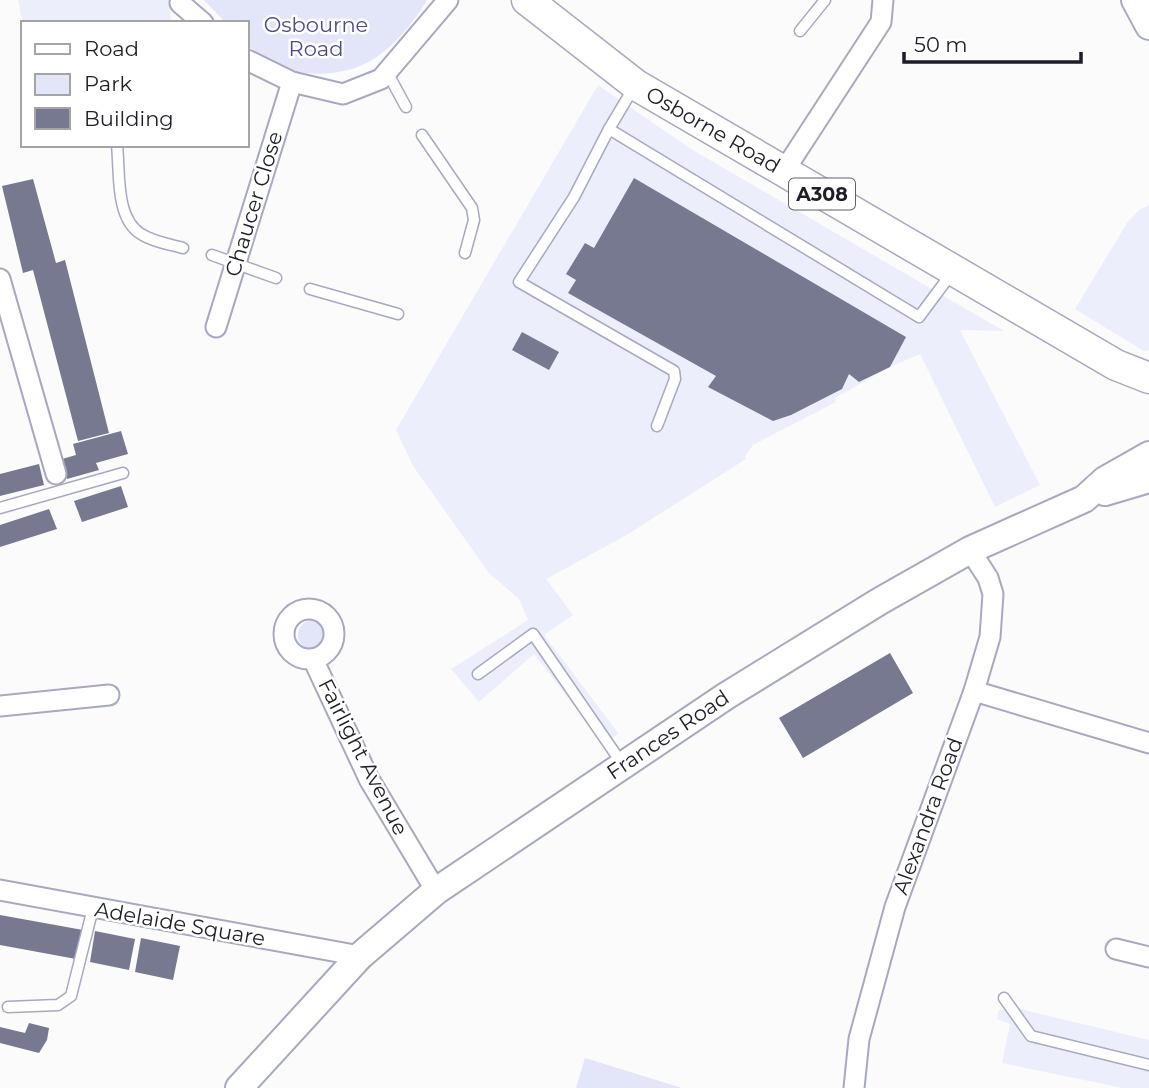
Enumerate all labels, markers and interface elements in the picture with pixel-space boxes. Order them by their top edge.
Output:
park label: Osbourne Road [264,12,368,61]
legend [21,21,248,147]
scale bar [904,21,1081,65]
text: 50 m [914,32,968,57]
text: Road [84,36,139,61]
text: Park [84,71,132,96]
street label: Osborne Road [642,81,785,178]
text: Building [84,106,174,131]
street label: Chaucer Close [220,128,287,279]
road number: A308 [789,178,855,210]
street label: Fairlight Avenue [313,674,414,839]
street label: Frances Road [602,684,734,785]
street label: Alexandra Road [888,734,968,898]
street label: Adelaide Square [93,896,267,951]

